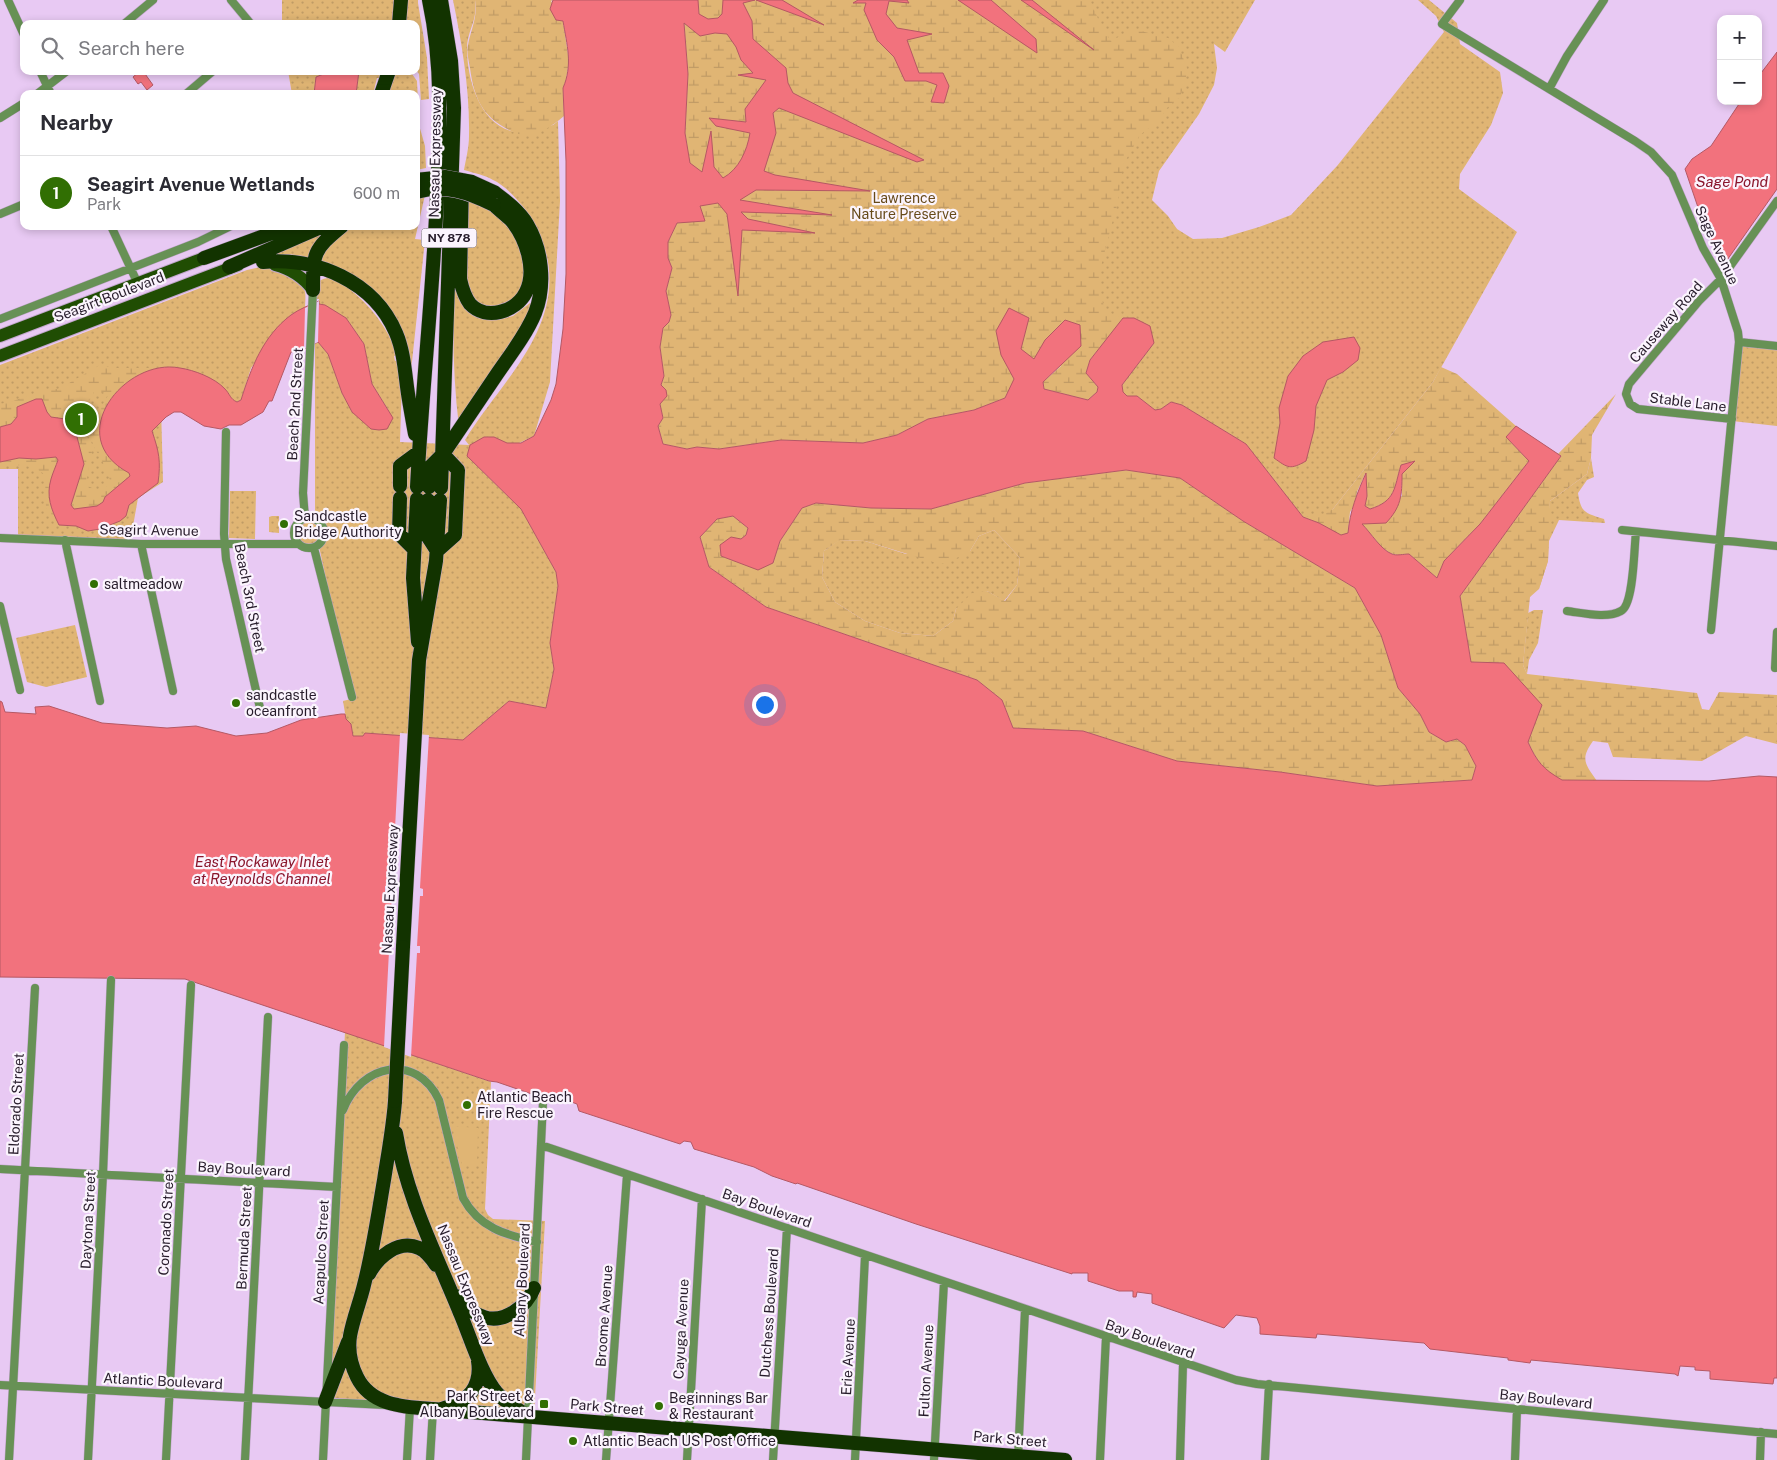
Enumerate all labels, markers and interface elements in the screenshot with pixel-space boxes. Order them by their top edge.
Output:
map controls [1717,15,1762,105]
button: + [1717,15,1762,60]
search box [20,20,420,75]
icon: search [38,34,66,62]
text: Search here [78,37,185,59]
button: − [1717,60,1762,105]
street label: Nassau Expressway [426,88,444,218]
text: Nearby [40,110,113,135]
text: Seagirt Avenue Wetlands [87,173,315,195]
water label: Sage Pond [1696,173,1769,190]
text: 1 [53,184,59,203]
text: 600 m [353,184,400,203]
park label: Lawrence Nature Preserve [851,190,957,222]
text: Park [87,195,121,214]
street label: Sage Avenue [1692,203,1742,287]
road number: NY 878 [422,228,476,248]
street label: Seagirt Boulevard [52,269,166,325]
street label: Causeway Road [1626,278,1706,366]
street label: Beach 2nd Street [284,347,306,461]
street label: Stable Lane [1649,389,1727,415]
pin: 1 [65,400,97,438]
place label: Sandcastle Bridge Authority [294,508,402,540]
marker: Sandcastle Bridge Authority [278,518,290,530]
street label: Seagirt Avenue [99,521,199,539]
street label: Beach 3rd Street [232,542,268,654]
place label: saltmeadow [104,576,183,592]
marker: saltmeadow [88,578,100,590]
place label: sandcastle oceanfront [246,687,317,719]
your location [752,692,778,718]
marker: sandcastle oceanfront [230,697,242,709]
street label: Nassau Expressway [379,823,401,954]
water label: East Rockaway Inlet at Reynolds Channel [193,853,331,887]
street label: Eldorado Street [5,1053,27,1155]
place label: Atlantic Beach Fire Rescue [477,1089,572,1121]
marker: Atlantic Beach Fire Rescue [461,1099,473,1111]
street label: Bay Boulevard [197,1159,291,1179]
street label: Coronado Street [155,1168,177,1276]
street label: Daytona Street [77,1171,99,1269]
street label: Bay Boulevard [720,1185,814,1231]
street label: Bermuda Street [233,1186,255,1290]
street label: Acapulco Street [310,1199,332,1305]
street label: Nassau Expressway [434,1222,498,1349]
street label: Albany Boulevard [511,1222,533,1338]
street label: Dutchess Boulevard [756,1248,782,1378]
street label: Broome Avenue [592,1264,616,1367]
street label: Cayuga Avenue [670,1278,692,1380]
street label: Bay Boulevard [1103,1316,1197,1362]
street label: Erie Avenue [838,1318,858,1396]
street label: Fulton Avenue [916,1324,936,1418]
street label: Atlantic Boulevard [103,1370,223,1392]
street label: Bay Boulevard [1499,1386,1593,1412]
place label: Park Street & Albany Boulevard [420,1388,534,1420]
place label: Beginnings Bar & Restaurant [669,1390,768,1422]
street label: Park Street [569,1396,645,1418]
marker: Park Street & Albany Boulevard [538,1398,550,1410]
marker: Beginnings Bar & Restaurant [653,1400,665,1412]
street label: Park Street [972,1428,1048,1450]
place label: Atlantic Beach US Post Office [583,1433,776,1449]
marker: Atlantic Beach US Post Office [567,1435,579,1447]

